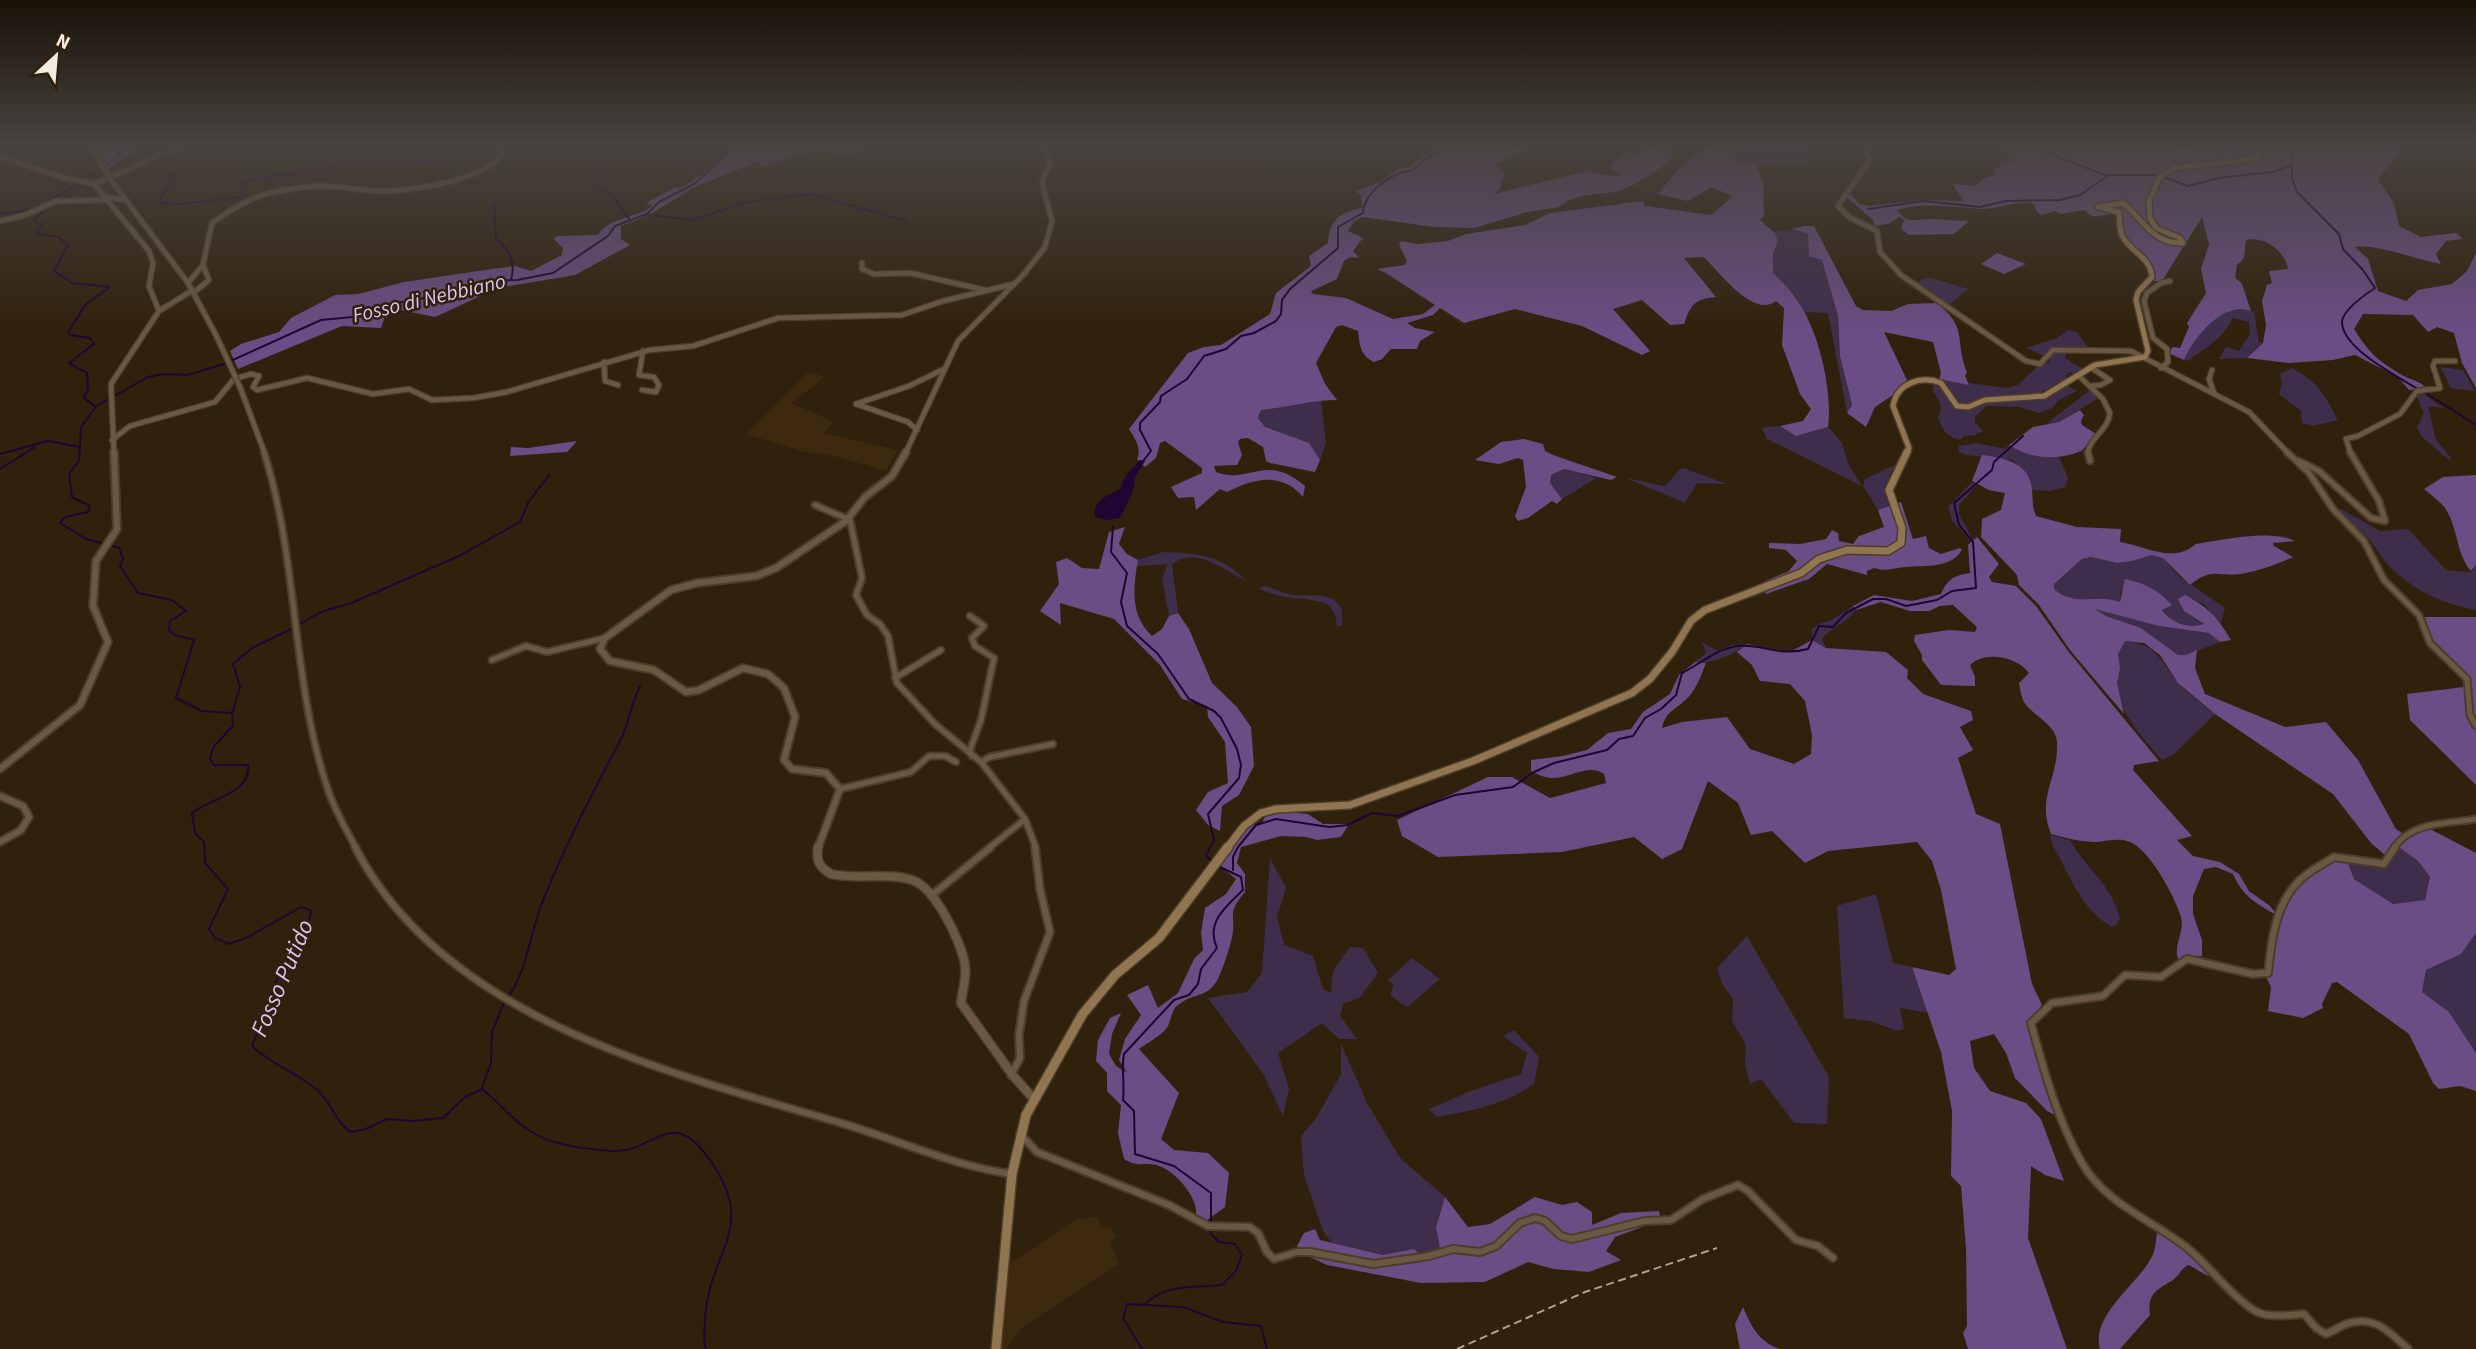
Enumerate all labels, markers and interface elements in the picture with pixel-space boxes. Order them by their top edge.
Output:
north arrow [21,21,91,91]
text: N [51,27,74,57]
water label: Fosso di Nebbiano [349,266,509,330]
water label: Fosso Putido [242,914,323,1042]

